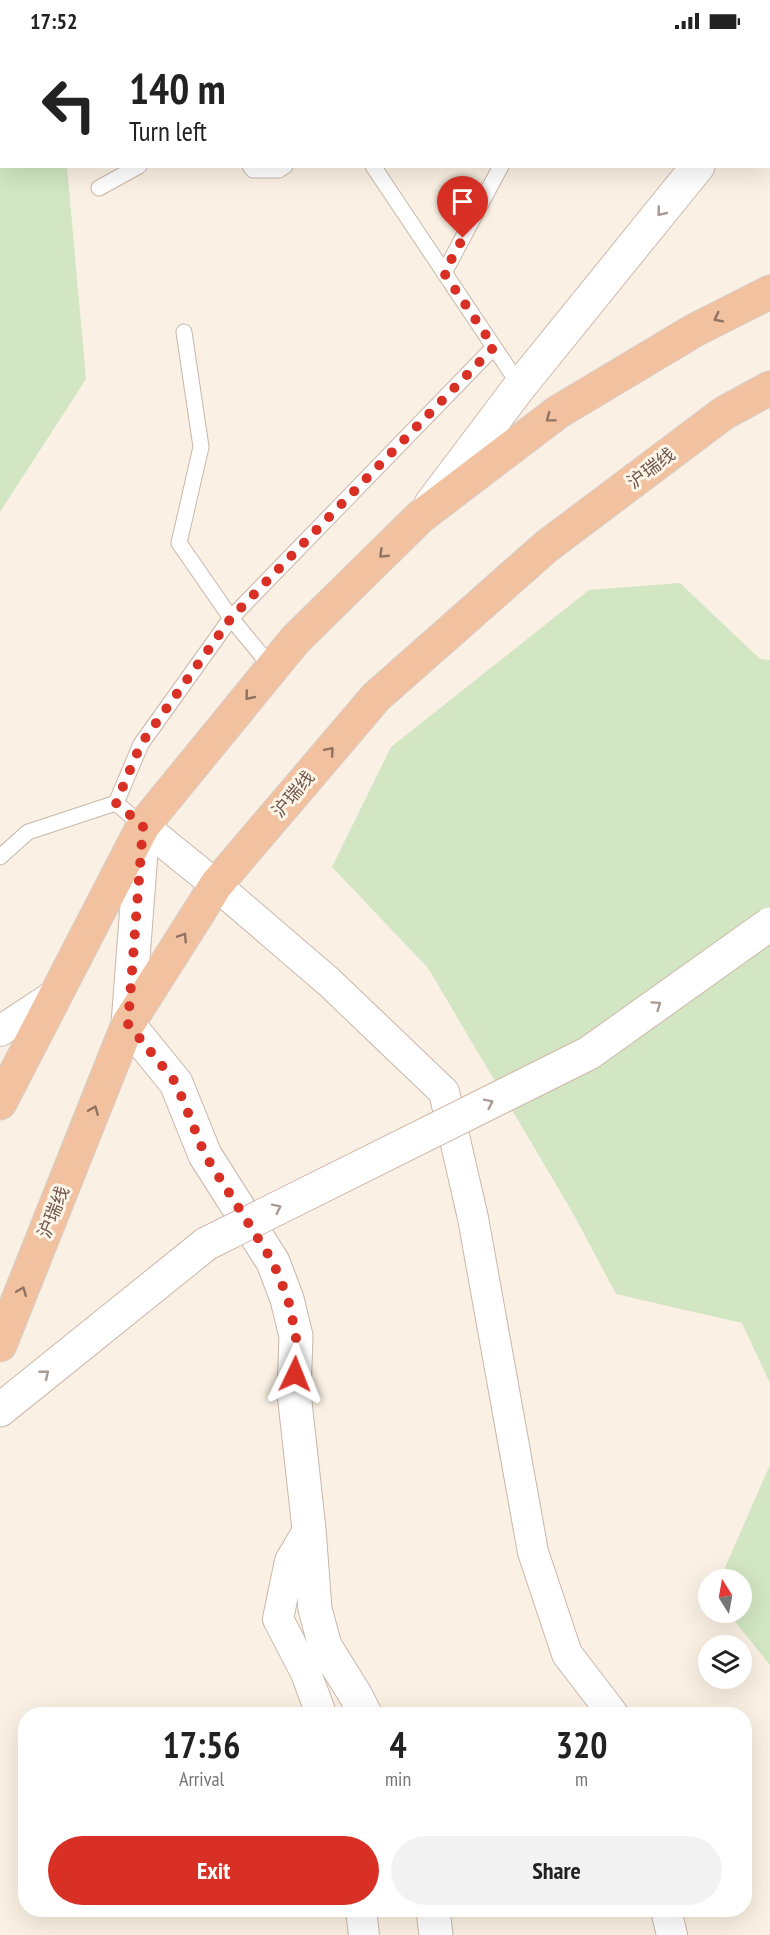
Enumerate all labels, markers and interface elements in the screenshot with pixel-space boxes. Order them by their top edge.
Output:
text: 17:52 [30,7,78,35]
text: 140 m [129,61,226,116]
icon: left [30,66,108,144]
text: Turn left [129,114,207,148]
pin [437,176,488,238]
icon: arrive [446,185,479,218]
one-way arrow [657,205,668,216]
one-way arrow [713,311,724,323]
one-way arrow [546,410,557,421]
street label: 沪瑞线 [623,443,679,493]
one-way arrow [380,547,390,558]
one-way arrow [246,689,257,700]
one-way arrow [322,747,333,758]
street label: 沪瑞线 [267,766,319,822]
one-way arrow [176,933,187,944]
one-way arrow [650,1001,661,1012]
one-way arrow [482,1099,493,1110]
one-way arrow [87,1105,99,1116]
street label: 沪瑞线 [32,1183,74,1241]
one-way arrow [270,1204,281,1216]
one-way arrow [15,1286,27,1297]
position arrow [263,1342,327,1406]
one-way arrow [39,1370,50,1381]
north arrow [698,1569,752,1623]
map controls [698,1569,752,1689]
button: layers [698,1635,752,1689]
text: 17:56 [163,1721,240,1768]
text: 4 [389,1721,407,1768]
text: 320 [556,1721,607,1768]
text: Arrival [179,1766,224,1792]
text: min [385,1766,411,1792]
text: m [575,1766,588,1792]
button: Exit [48,1836,379,1905]
button: Share [391,1836,722,1905]

